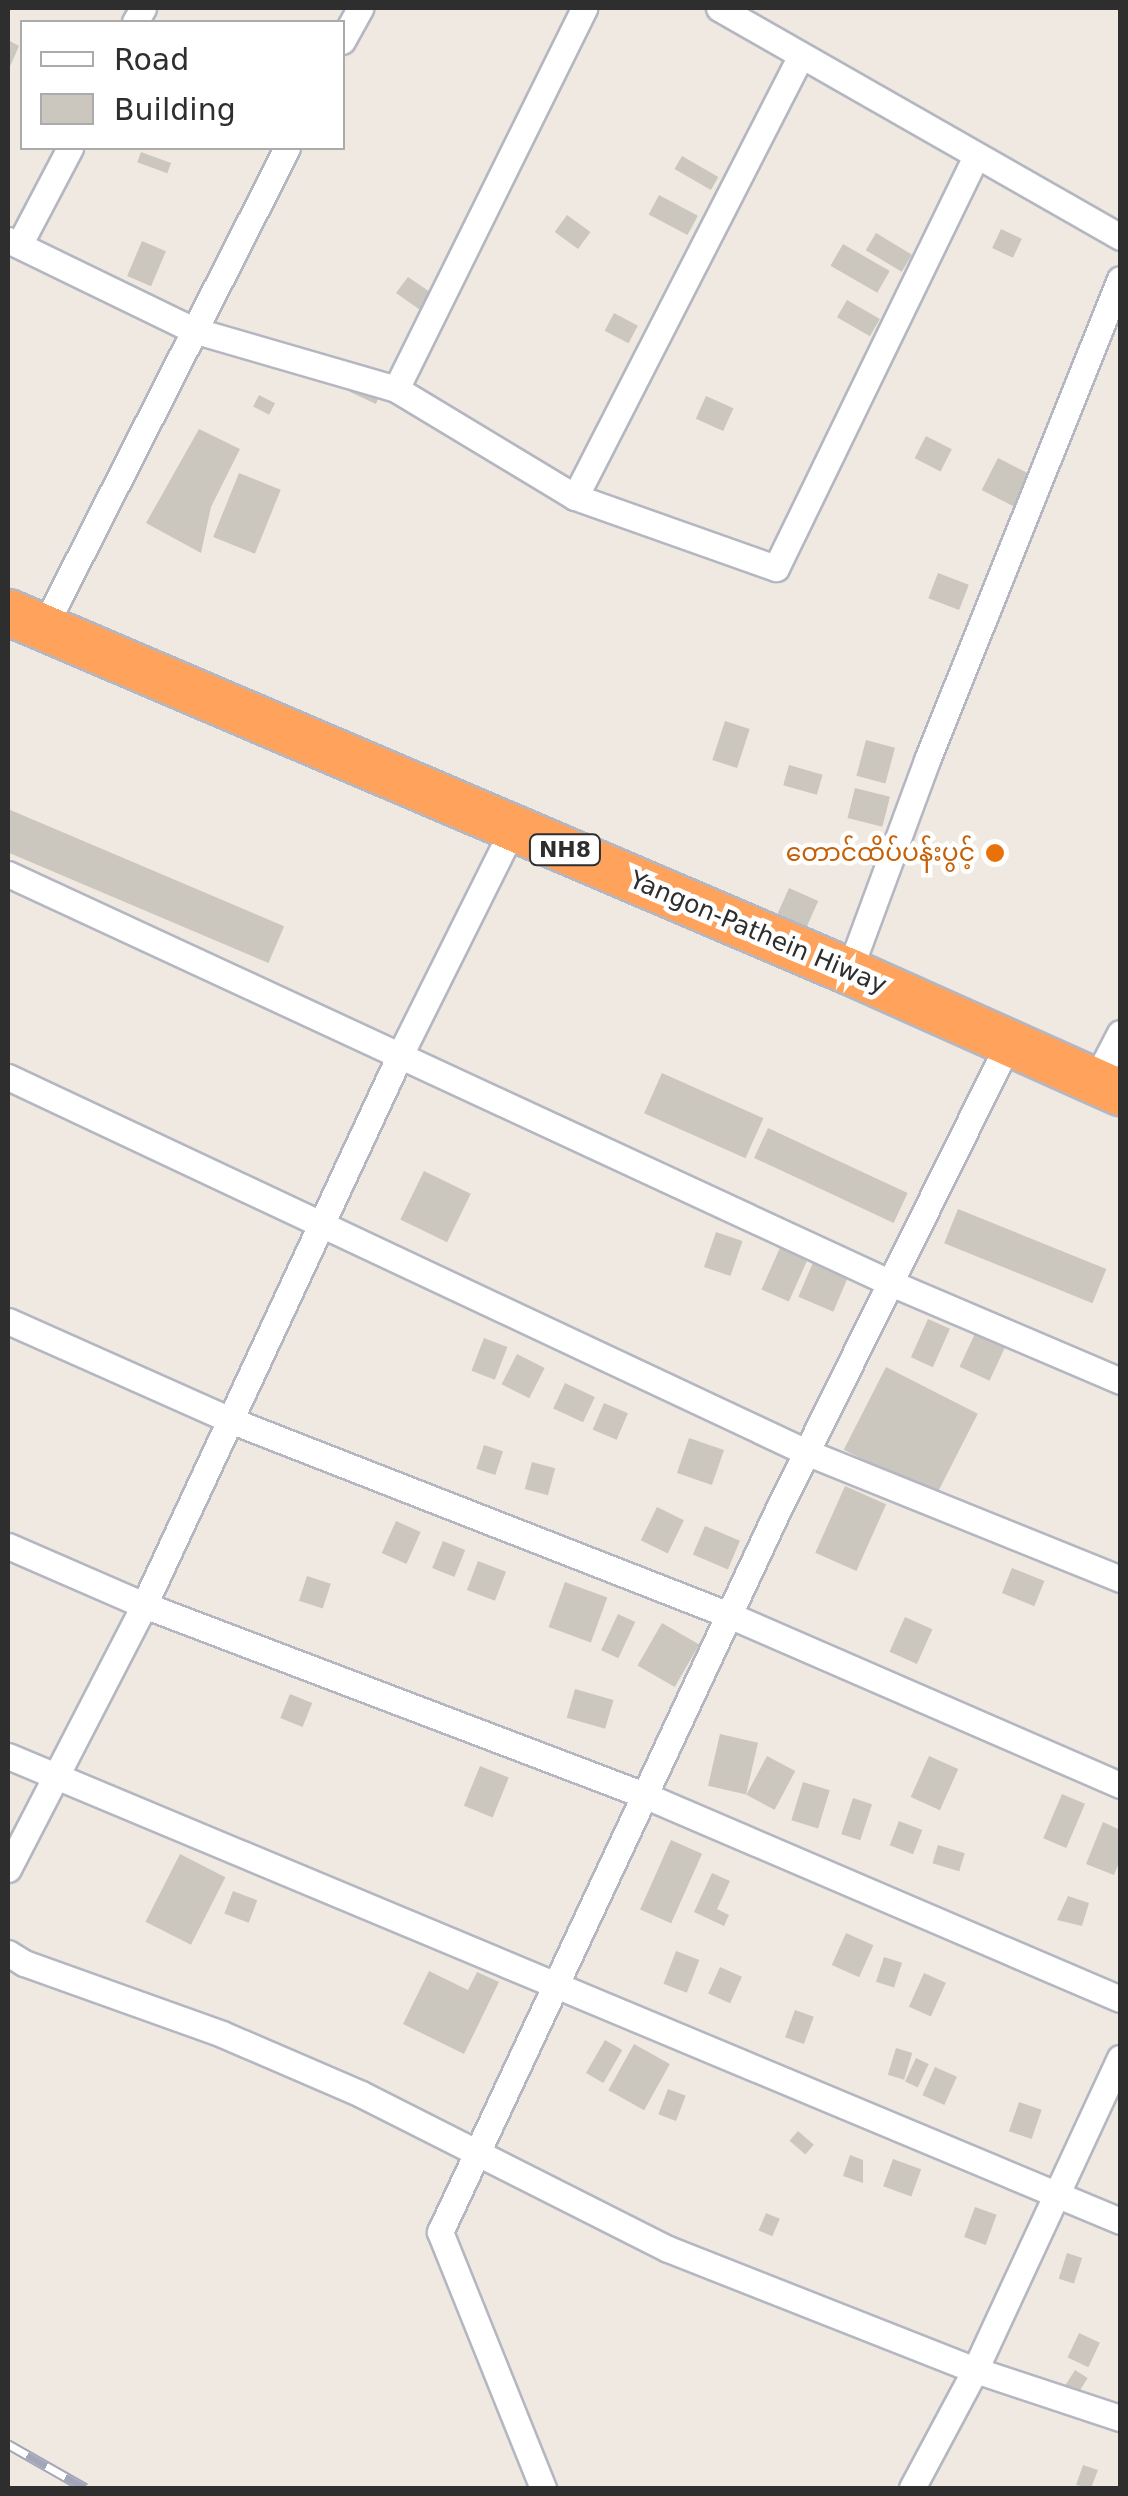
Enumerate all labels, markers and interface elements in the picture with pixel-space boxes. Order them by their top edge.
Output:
legend [20,20,345,150]
text: Road [114,42,189,77]
text: Building [114,92,236,127]
road number: NH8 [528,833,602,867]
place label: တောင်ထိပ်ပန်းပွင့် [786,838,975,868]
marker: တောင်ထိပ်ပန်းပွင့် [984,842,1006,864]
street label: Yangon-Pathein Hiway [625,865,891,1001]

